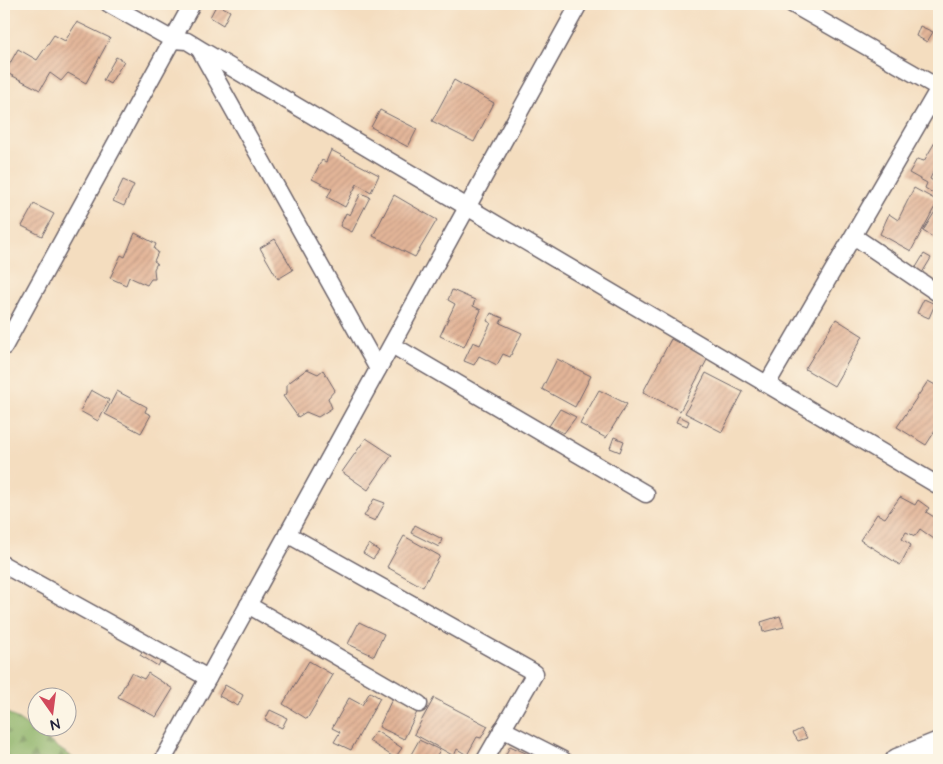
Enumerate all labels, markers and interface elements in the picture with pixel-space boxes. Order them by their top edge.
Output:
north arrow [28,686,78,736]
text: N [48,713,62,734]

